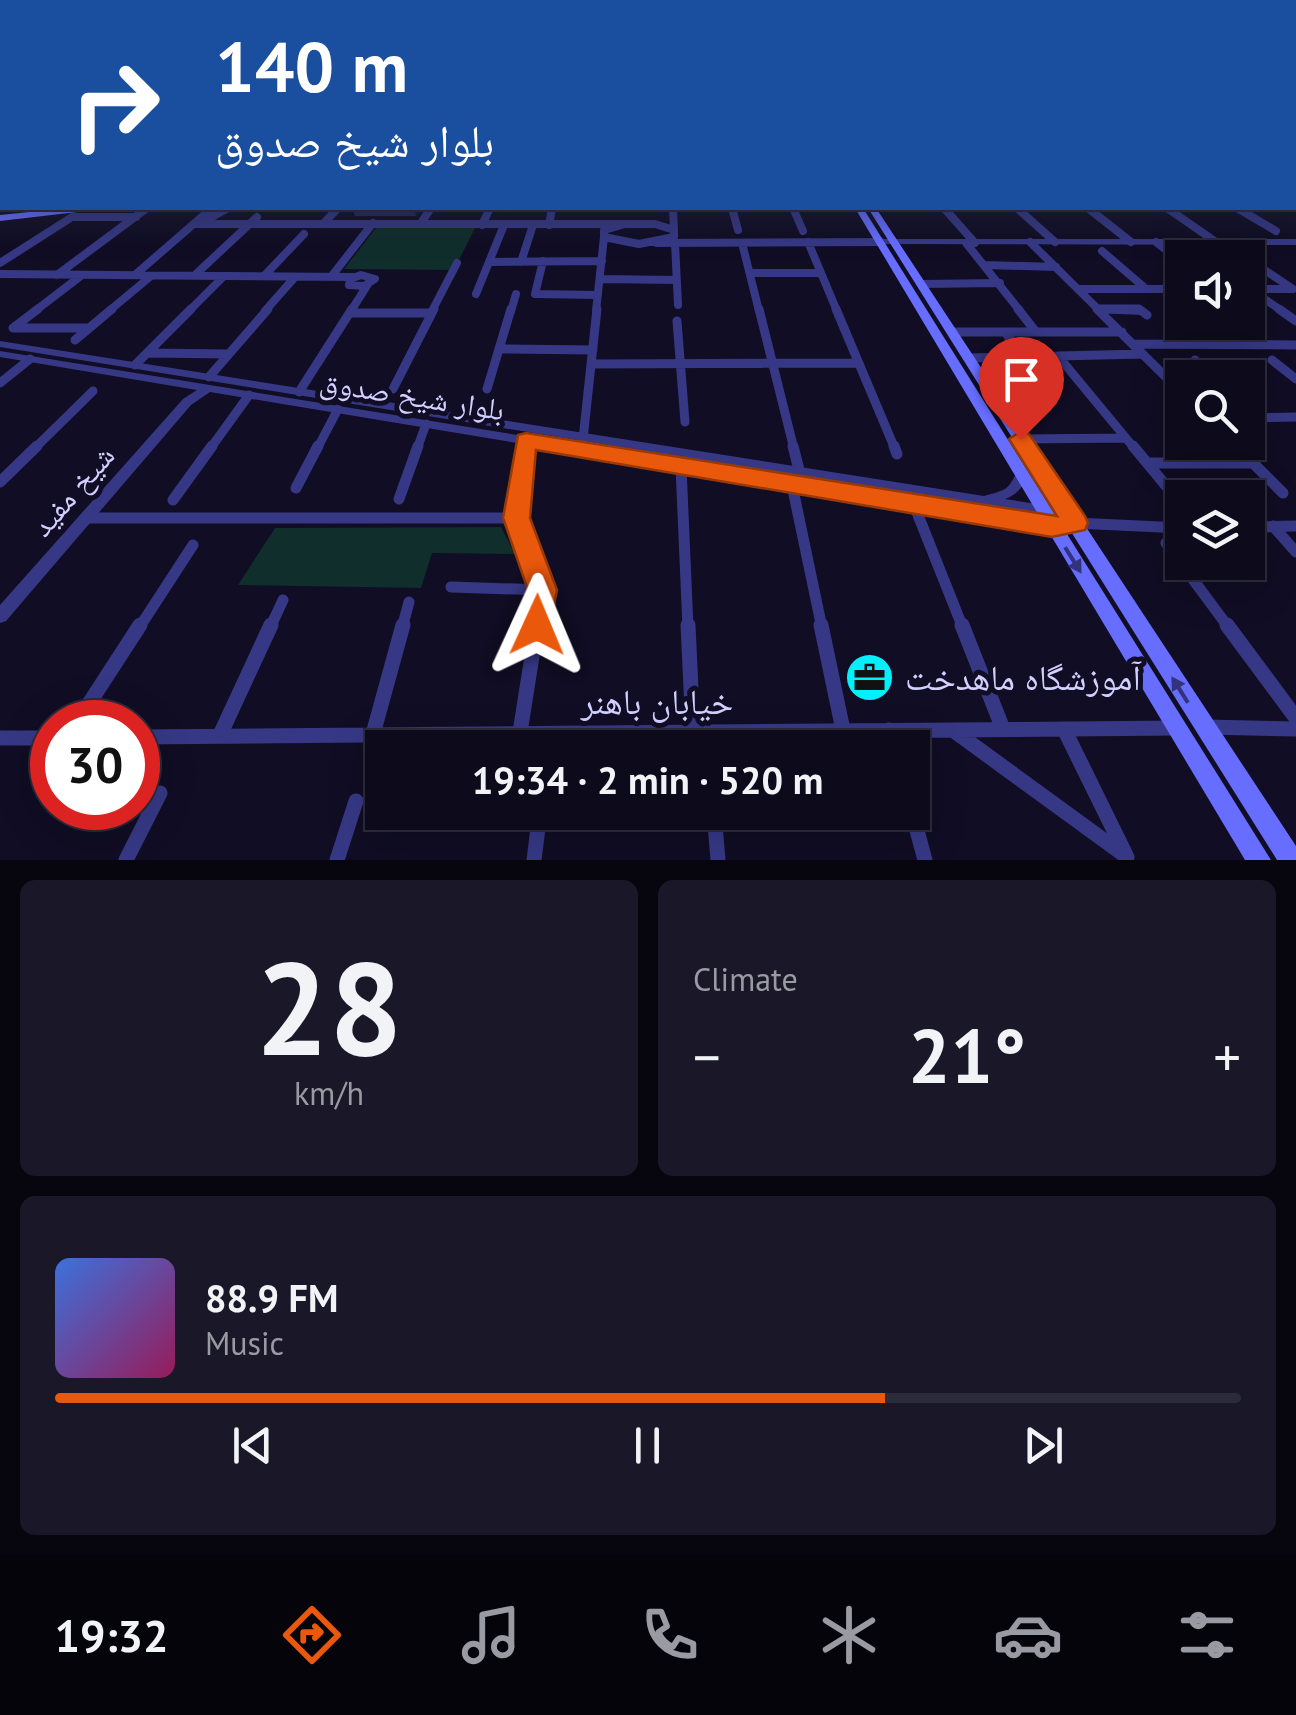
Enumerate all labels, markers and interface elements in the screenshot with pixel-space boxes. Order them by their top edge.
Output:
text: 140 m [215,21,408,111]
icon: right [50,40,180,170]
text: بلوار شیخ صدوق [215,111,494,169]
map controls [1165,240,1265,580]
button: sound [1165,240,1265,340]
pin [979,337,1064,440]
icon: arrive [994,352,1049,407]
button: search [1165,360,1265,460]
street label: بلوار شیخ صدوق [317,361,507,429]
street label: شیخ مفید [21,436,123,545]
button: layers [1165,480,1265,580]
one-way arrow [1064,546,1082,574]
position arrow [485,573,589,677]
office icon: آموزشگاه ماهدخت [844,652,896,704]
place label: آموزشگاه ماهدخت [905,654,1142,700]
one-way arrow [1172,677,1190,704]
street label: خیابان باهنر [580,678,733,724]
speed limit sign: 30 [30,700,160,830]
text: 19:34 · 2 min · 520 m [472,755,823,804]
text: 28 [255,923,403,1091]
text: Climate [693,958,798,1000]
text: 21° [908,1007,1026,1104]
text: − [693,1021,721,1092]
text: + [1213,1021,1241,1092]
text: km/h [294,1072,364,1114]
text: 88.9 FM [205,1273,338,1322]
text: Music [205,1322,284,1364]
icon: previous [225,1418,280,1473]
icon: pause [620,1418,675,1473]
icon: next [1016,1418,1071,1473]
icon: directions [277,1600,347,1670]
icon: music [456,1600,526,1670]
icon: phone [635,1600,705,1670]
icon: climate [814,1600,884,1670]
icon: car [993,1600,1063,1670]
icon: filters [1172,1600,1242,1670]
text: 19:32 [54,1606,169,1664]

